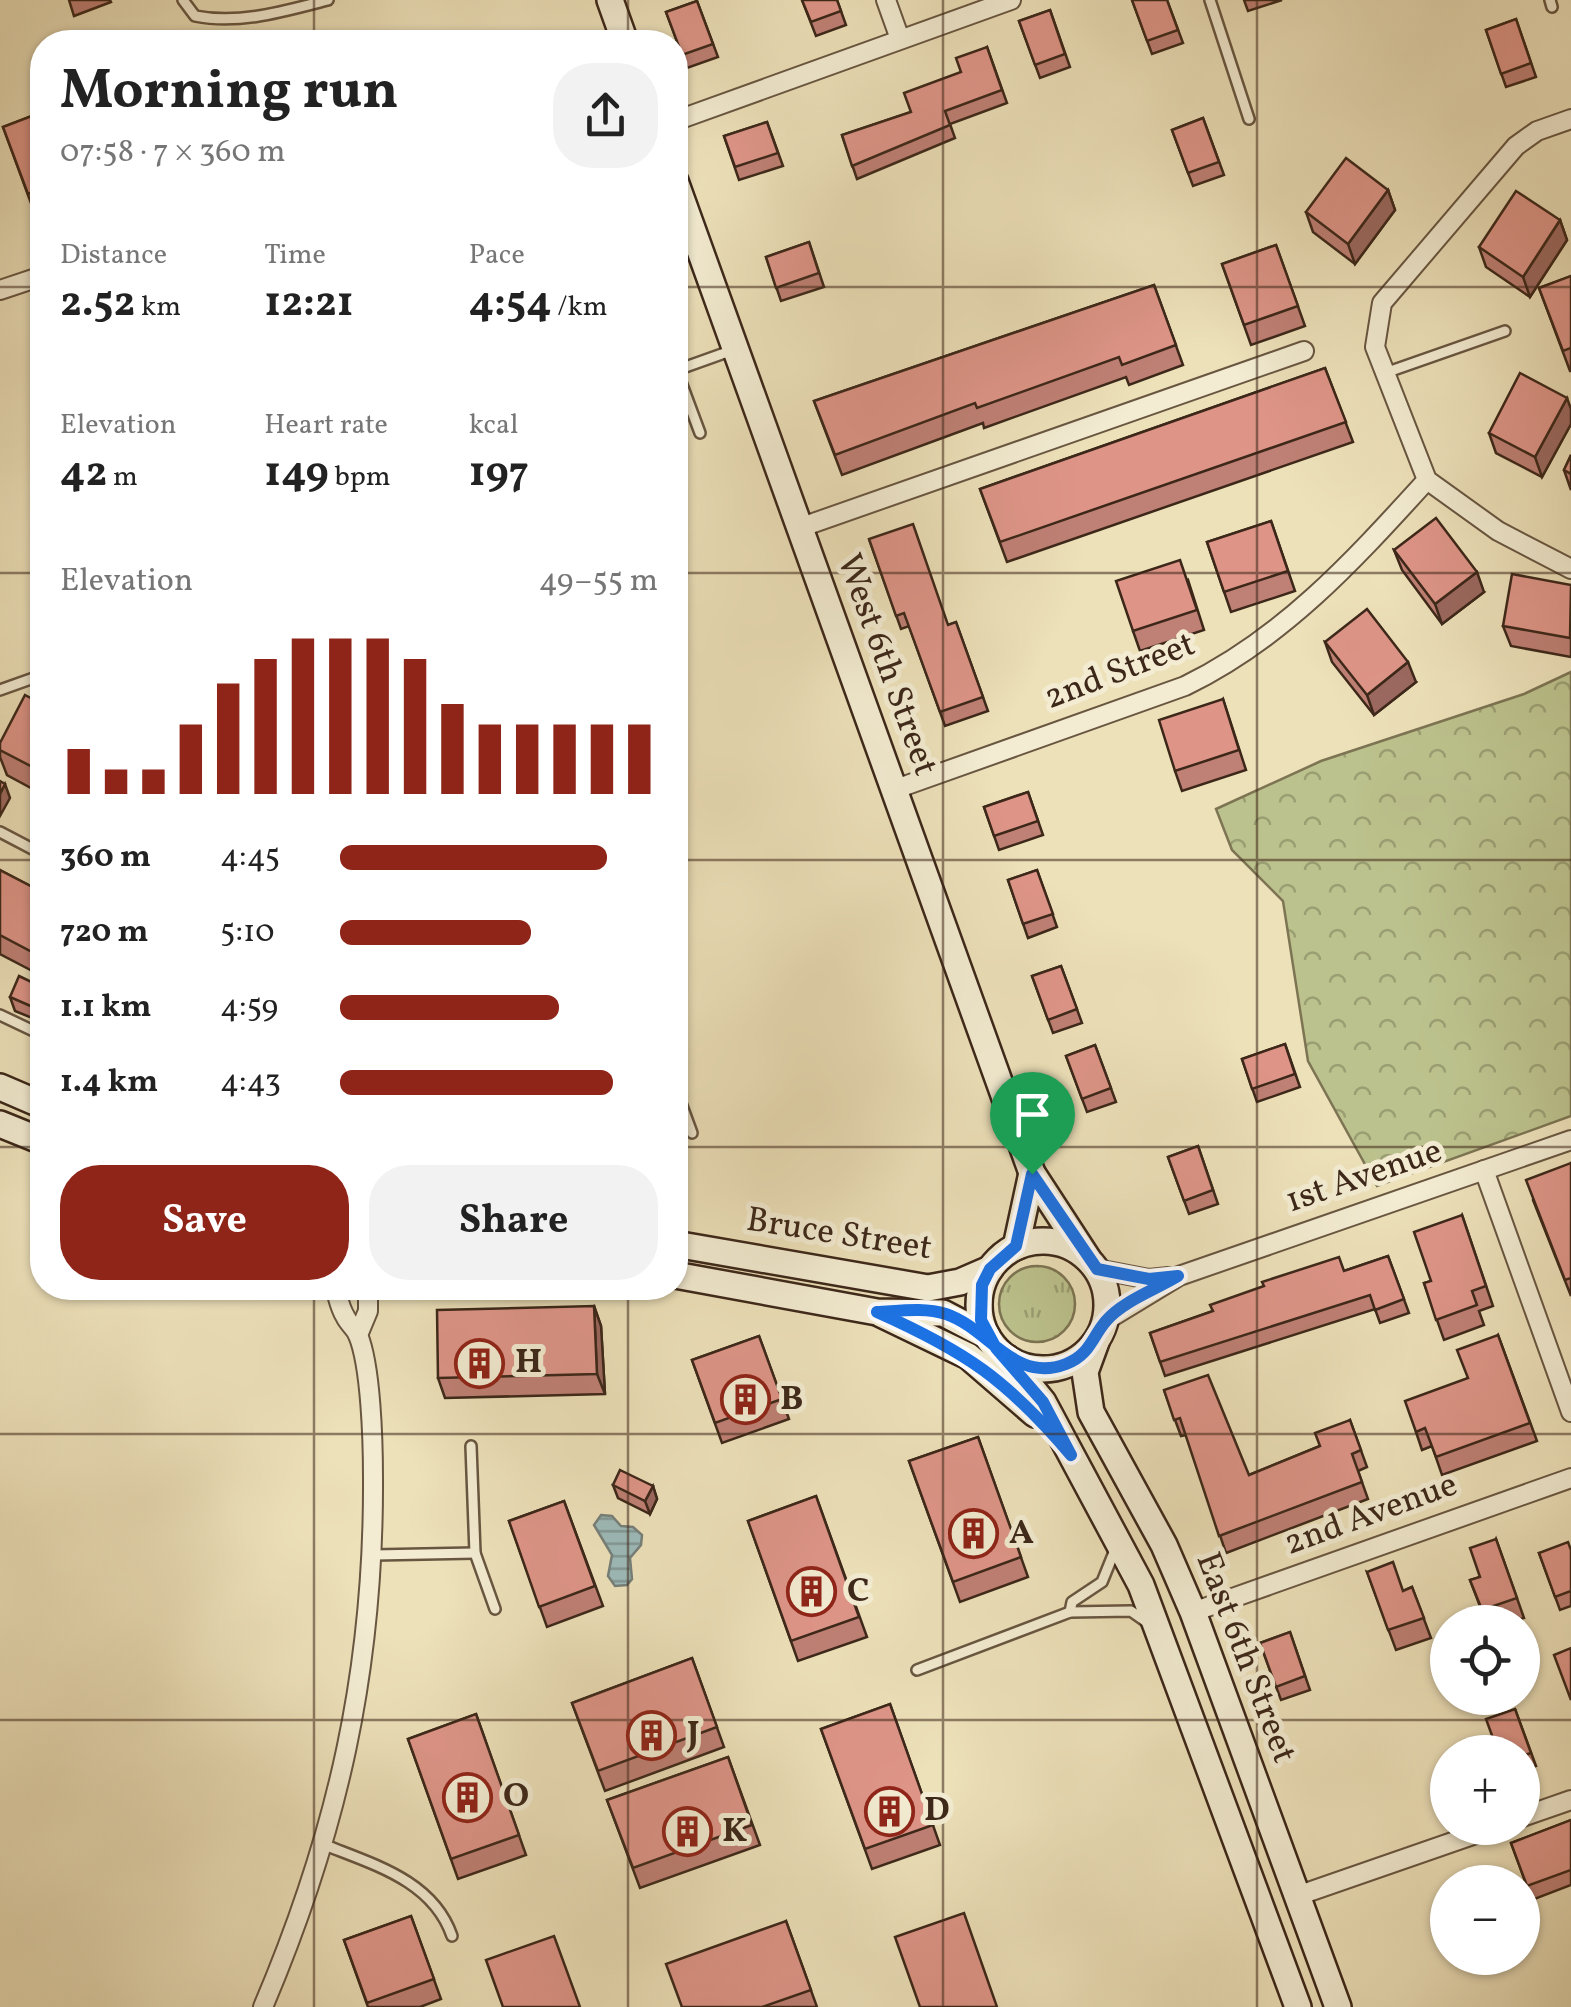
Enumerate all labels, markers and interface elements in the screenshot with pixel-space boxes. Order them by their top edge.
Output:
text: Morning run [60,55,399,131]
button: share [553,63,658,168]
text: 07:58 · 7 × 360 m [60,131,286,175]
text: Distance [60,236,167,275]
text: Time [264,236,326,275]
text: Pace [469,236,525,275]
text: 2.52 [60,275,135,334]
text: 12:21 [264,275,354,334]
text: 4:54 [469,275,552,334]
text: km [135,288,181,327]
text: /km [552,288,608,327]
text: Elevation [60,406,176,445]
text: Heart rate [264,406,388,445]
text: kcal [469,406,518,445]
text: 42 [60,445,107,504]
text: 149 [264,445,329,504]
text: 197 [469,445,529,504]
text: m [107,458,138,497]
text: bpm [329,458,391,497]
street label: West 6th Street [824,547,948,783]
text: Elevation [60,560,193,604]
text: 49–55 m [539,560,658,604]
street label: 2nd Street [1038,621,1202,723]
text: 360 m [60,836,151,880]
text: 4:45 [220,836,280,880]
text: 720 m [60,911,149,955]
text: 5:10 [220,911,275,955]
text: 1.1 km [60,986,152,1030]
text: 4:59 [220,986,278,1030]
text: 1.4 km [60,1061,158,1105]
text: 4:43 [220,1061,281,1105]
pin [990,1072,1075,1175]
icon: arrive [1005,1087,1060,1142]
street label: 1st Avenue [1279,1128,1449,1226]
button: Save [60,1165,349,1280]
button: Share [369,1165,658,1280]
street label: Bruce Street [743,1197,935,1273]
building icon: H [454,1337,506,1389]
place label: H [515,1339,542,1387]
building icon: B [719,1374,771,1426]
place label: B [780,1376,803,1424]
street label: 2nd Avenue [1278,1462,1464,1568]
building icon: A [948,1508,1000,1560]
place label: A [1009,1510,1034,1558]
street label: East 6th Street [1183,1546,1307,1770]
building icon: C [786,1566,838,1618]
place label: C [847,1568,870,1616]
map controls [1430,1605,1540,1975]
button: locate [1430,1605,1540,1715]
building icon: J [626,1709,678,1761]
place label: J [686,1711,700,1759]
button: + [1430,1735,1540,1845]
building icon: O [442,1771,494,1823]
place label: O [503,1773,529,1821]
building icon: D [863,1785,915,1837]
place label: D [924,1787,950,1835]
building icon: K [661,1806,713,1858]
place label: K [722,1808,747,1856]
button: − [1430,1865,1540,1975]

